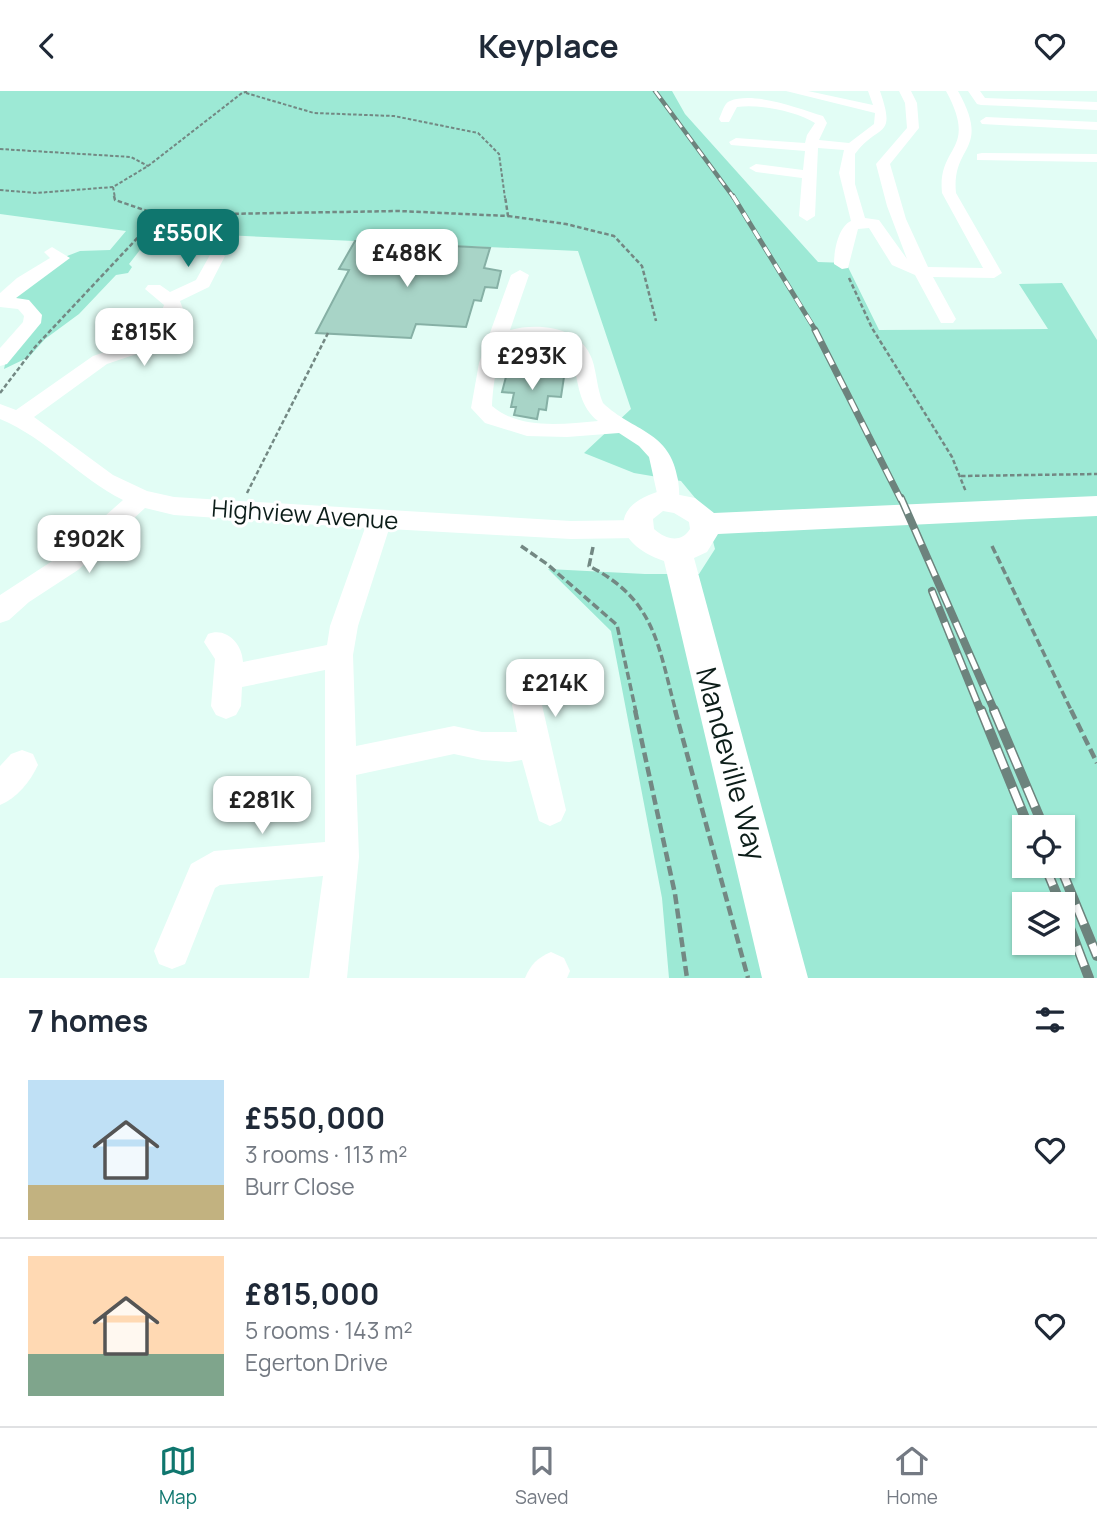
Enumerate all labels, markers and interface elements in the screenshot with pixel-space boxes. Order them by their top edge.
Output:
text: Keyplace [478,24,619,68]
icon: back [28,27,66,65]
icon: heart [1031,27,1069,65]
pin: £550K [139,209,237,269]
text: £550K [153,216,223,248]
pin: £488K [358,229,456,289]
text: £488K [372,236,442,268]
pin: £815K [95,309,193,368]
text: £815K [111,315,177,347]
pin: £293K [483,333,581,392]
text: £293K [497,339,567,371]
street label: Highview Avenue [211,491,400,536]
pin: £902K [40,515,138,575]
text: £902K [53,522,125,554]
pin: £214K [506,659,604,719]
street label: Mandeville Way [688,663,776,865]
text: £214K [522,666,588,698]
pin: £281K [213,777,311,836]
text: £281K [229,783,295,815]
map controls [1012,815,1075,955]
button: locate [1012,815,1075,878]
button: layers [1012,892,1075,955]
text: 7 homes [28,1000,148,1041]
icon: filters [1031,1001,1069,1039]
text: £550,000 [245,1097,385,1138]
icon: home [84,1108,168,1192]
icon: heart [1031,1131,1069,1169]
text: 3 rooms · 113 m² [245,1138,408,1170]
text: Burr Close [245,1170,355,1202]
text: £815,000 [245,1273,380,1314]
icon: home [84,1284,168,1368]
icon: heart [1031,1307,1069,1345]
text: 5 rooms · 143 m² [245,1314,413,1346]
text: Egerton Drive [245,1346,388,1378]
tab: Map [159,1442,197,1510]
tab: Saved [515,1442,569,1510]
tab: Home [887,1442,938,1510]

